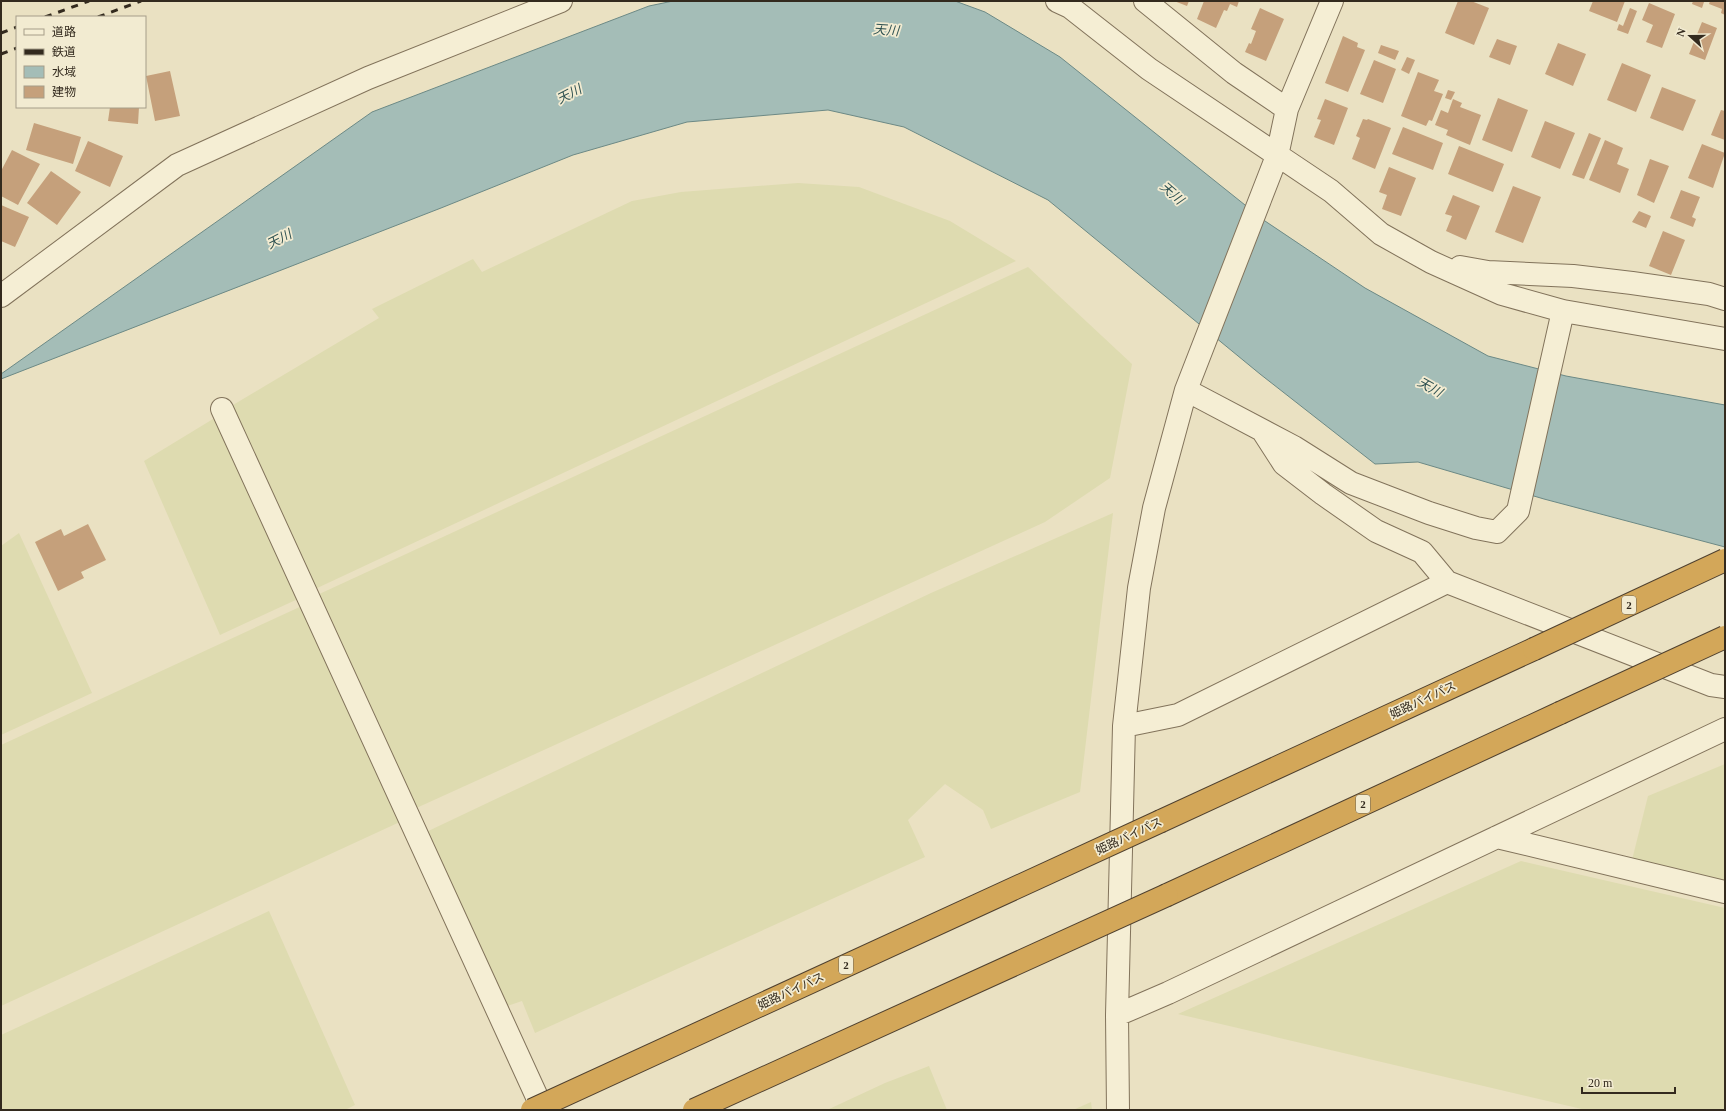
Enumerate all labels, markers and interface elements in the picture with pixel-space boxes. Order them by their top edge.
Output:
legend [16,16,146,108]
north arrow [1670,16,1710,56]
water label: 天川 [873,22,901,39]
text: 道路 [52,25,76,39]
text: N [1674,27,1688,38]
text: 鉄道 [52,45,76,59]
text: 水域 [52,65,76,79]
water label: 天川 [554,81,586,107]
text: 建物 [52,85,76,99]
water label: 天川 [1157,179,1188,208]
water label: 天川 [264,226,296,252]
water label: 天川 [1415,374,1447,401]
road number: 2 [1622,596,1636,614]
street label: 姫路バイパス [1388,678,1458,722]
road number: 2 [1356,795,1370,813]
street label: 姫路バイパス [1094,814,1164,858]
road number: 2 [839,956,853,974]
street label: 姫路バイパス [756,969,826,1013]
scale bar [1582,1069,1675,1095]
text: 20 m [1588,1076,1613,1090]

